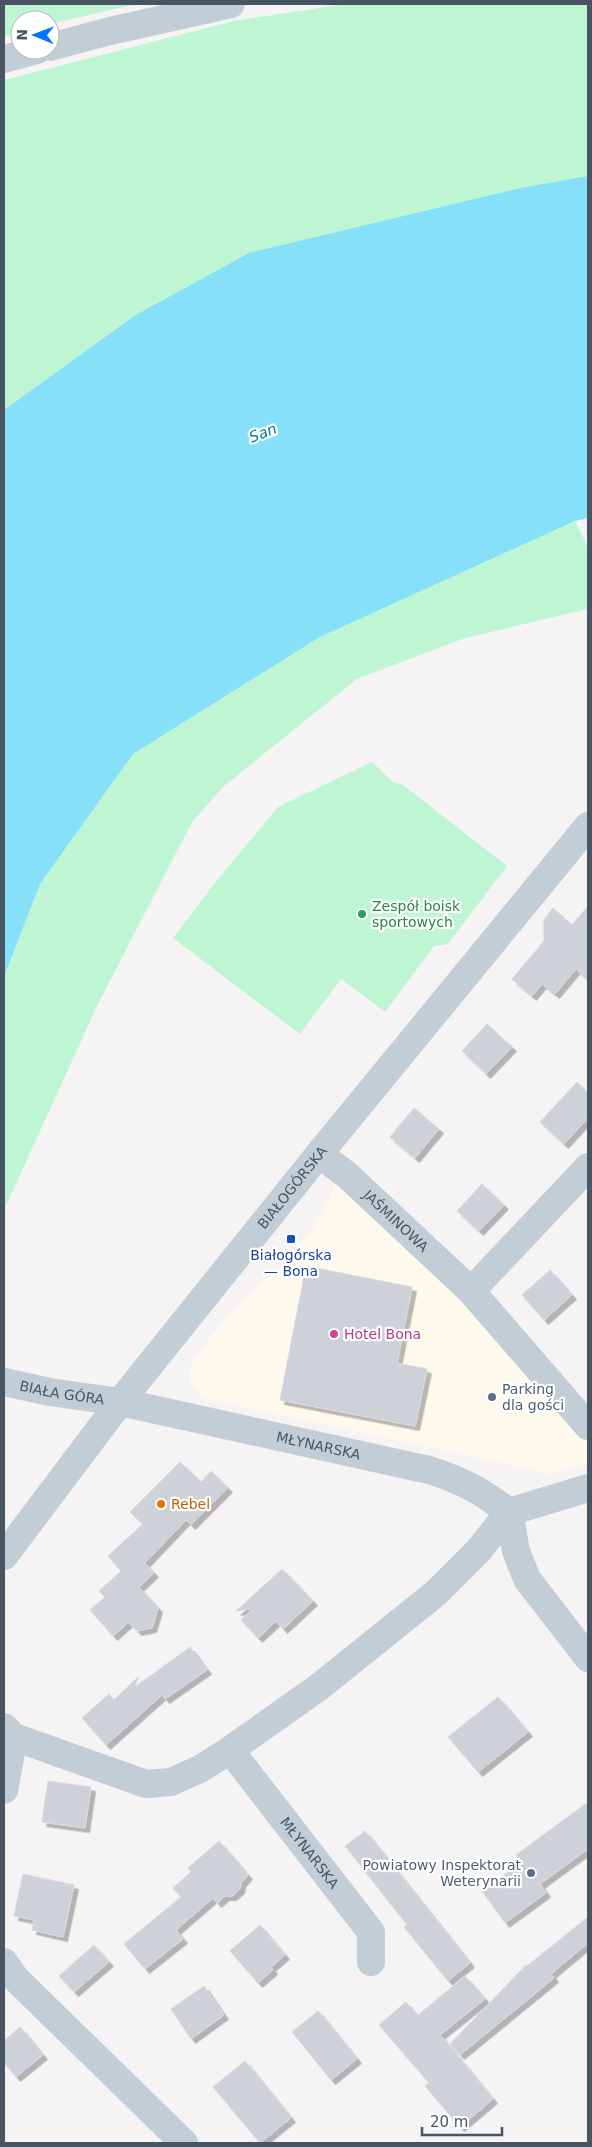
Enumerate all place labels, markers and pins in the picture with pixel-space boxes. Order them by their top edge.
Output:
place label: Zespół boisk sportowych [372,898,461,930]
marker: Zespół boisk sportowych [356,908,368,920]
marker: Białogórska — Bona [285,1233,297,1245]
place label: Białogórska — Bona [250,1247,332,1279]
place label: Hotel Bona [344,1326,421,1342]
marker: Hotel Bona [328,1328,340,1340]
place label: Parking dla gości [502,1381,564,1413]
marker: Parking dla gości [486,1391,498,1403]
place label: Rebel [171,1496,210,1512]
marker: Rebel [155,1498,167,1510]
place label: Powiatowy Inspektorat Weterynarii [363,1857,522,1889]
marker: Powiatowy Inspektorat Weterynarii [525,1867,537,1879]

